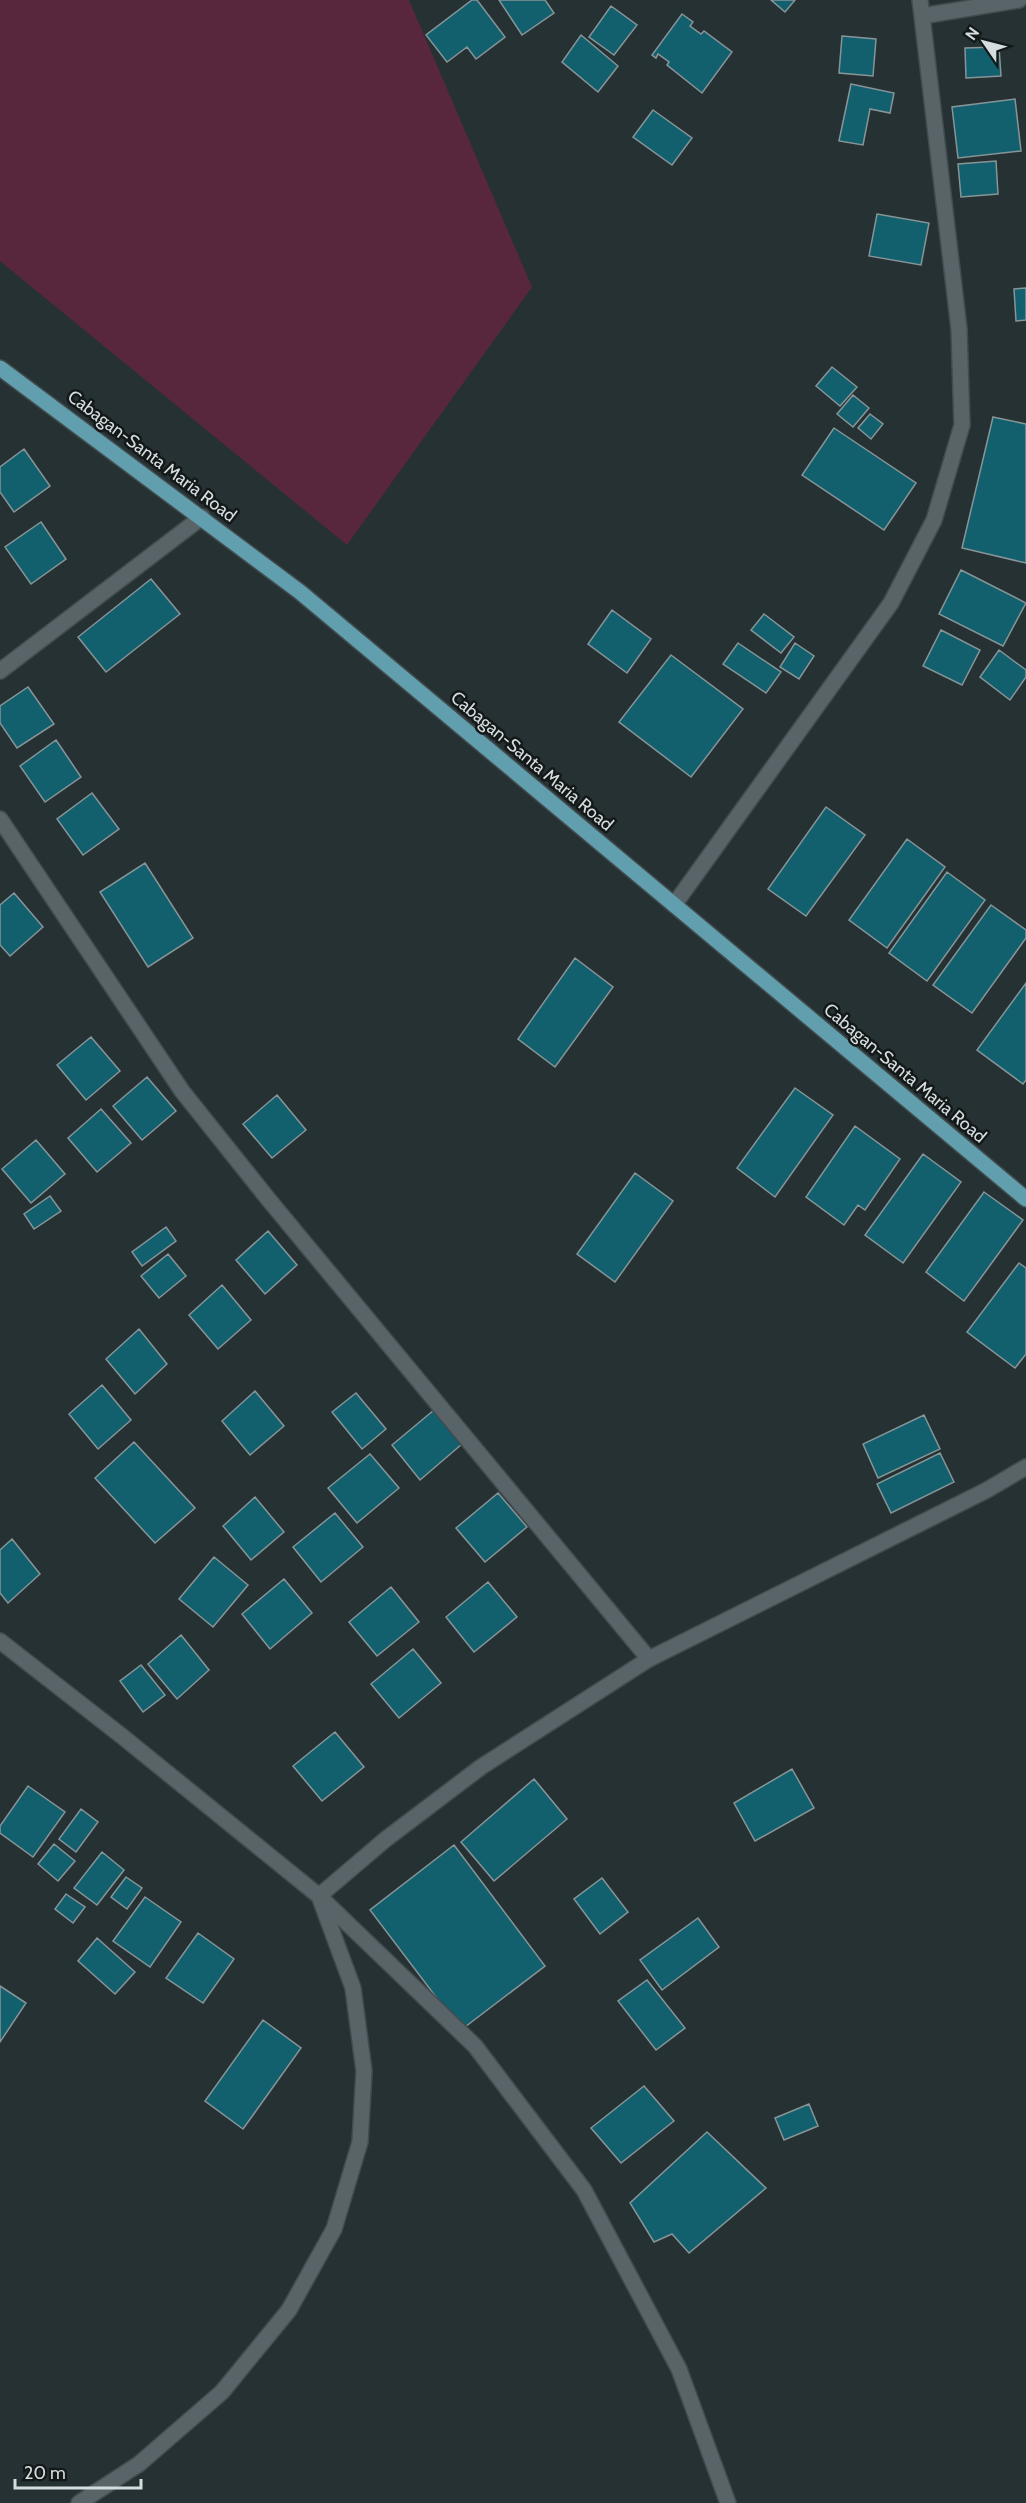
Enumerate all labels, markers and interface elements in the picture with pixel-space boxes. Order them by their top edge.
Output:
north arrow [954,12,1014,72]
text: N [961,24,983,44]
street label: Cabagan-Santa Maria Road [63,385,241,527]
street label: Cabagan-Santa Maria Road [446,686,618,836]
street label: Cabagan-Santa Maria Road [819,998,991,1148]
scale bar [15,2452,141,2490]
text: 20 m [24,2462,66,2484]

